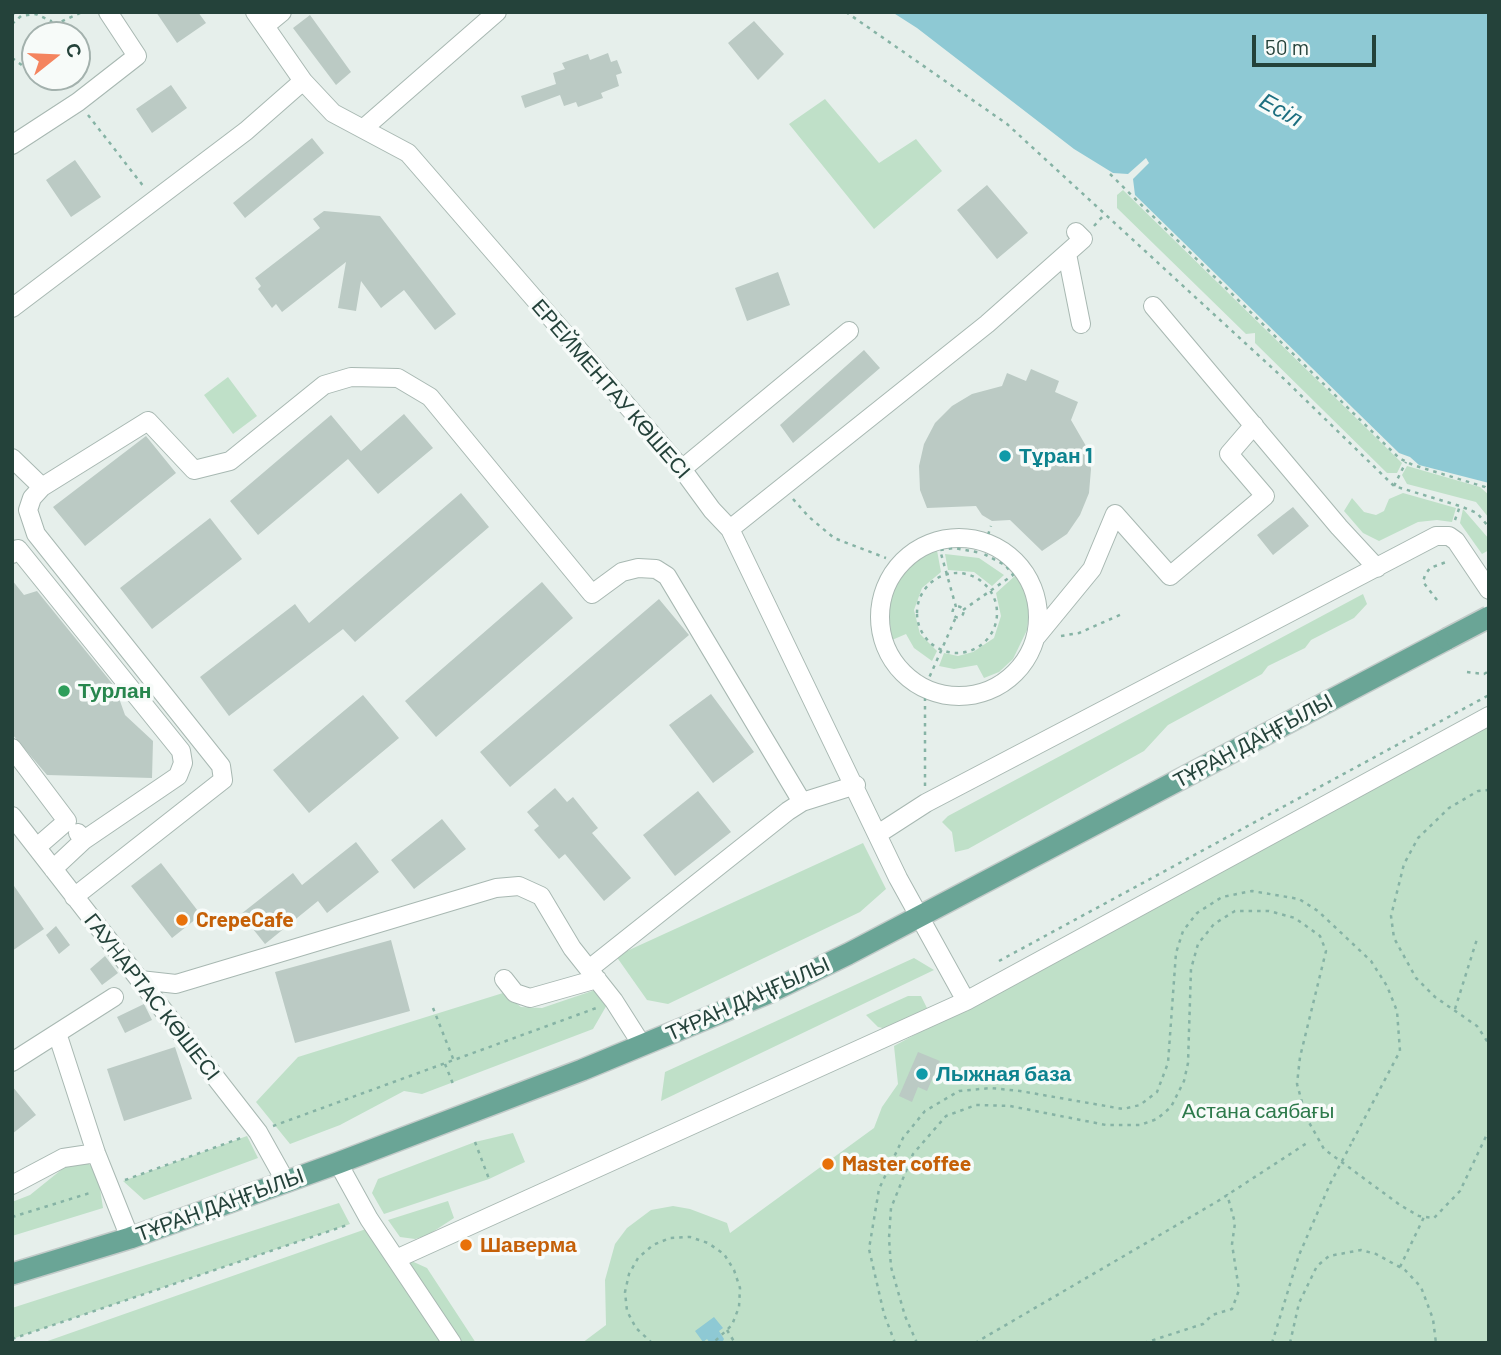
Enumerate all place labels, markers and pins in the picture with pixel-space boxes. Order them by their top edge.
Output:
place label: Тұран 1 [1019,443,1092,469]
marker: Тұран 1 [997,448,1013,464]
place label: Турлан [78,678,151,704]
marker: Турлан [56,683,72,699]
place label: CrepeCafe [196,907,294,933]
marker: CrepeCafe [174,912,190,928]
place label: Лыжная база [936,1061,1071,1087]
marker: Лыжная база [914,1066,930,1082]
place label: Master coffee [842,1151,971,1177]
marker: Master coffee [820,1156,836,1172]
place label: Шаверма [480,1232,577,1258]
marker: Шаверма [458,1237,474,1253]

